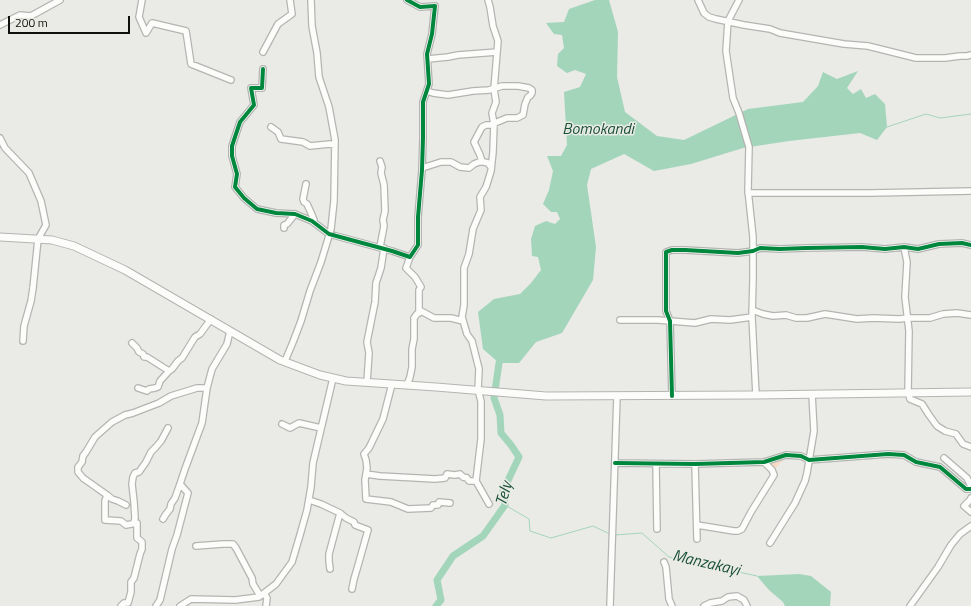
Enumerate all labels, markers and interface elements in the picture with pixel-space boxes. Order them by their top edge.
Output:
scale bar [10,8,132,34]
text: 200 m [15,13,48,32]
water label: Bomokandi [562,120,634,140]
water label: Tely [492,480,518,508]
water label: Manzakayi [670,547,742,581]

